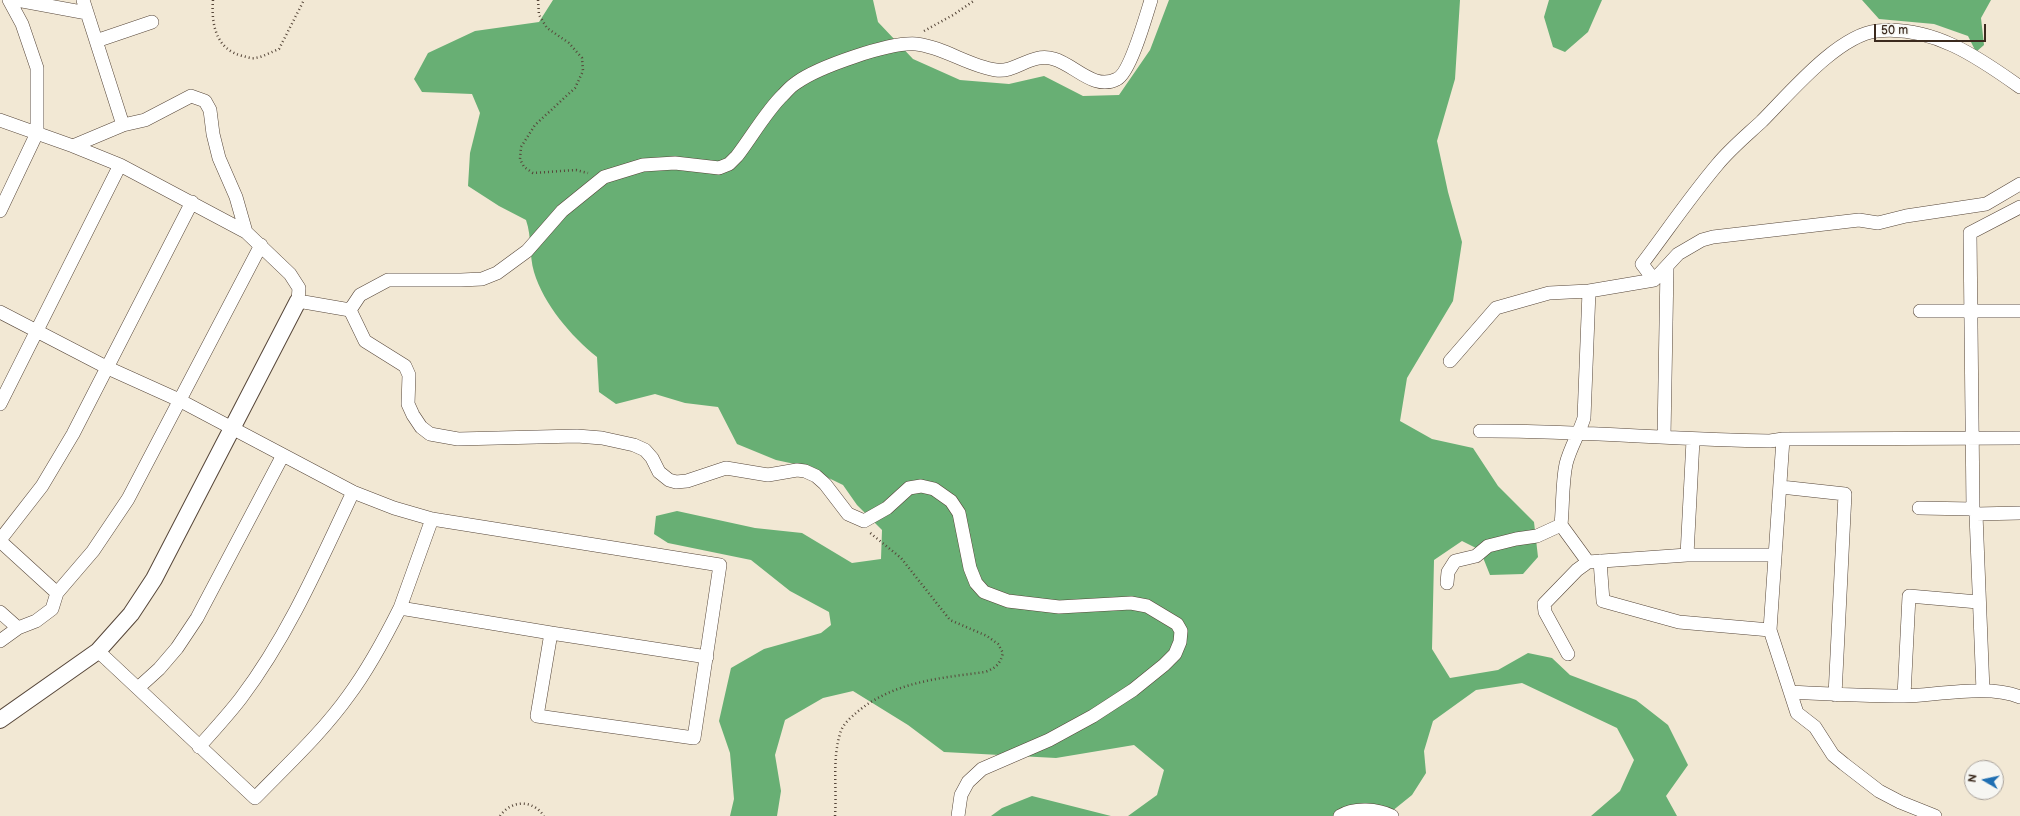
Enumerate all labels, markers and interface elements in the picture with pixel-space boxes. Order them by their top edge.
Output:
scale bar [1876,16,1988,42]
text: 50 m [1881,23,1908,38]
north arrow [1964,760,2004,800]
text: N [1966,773,1980,783]

